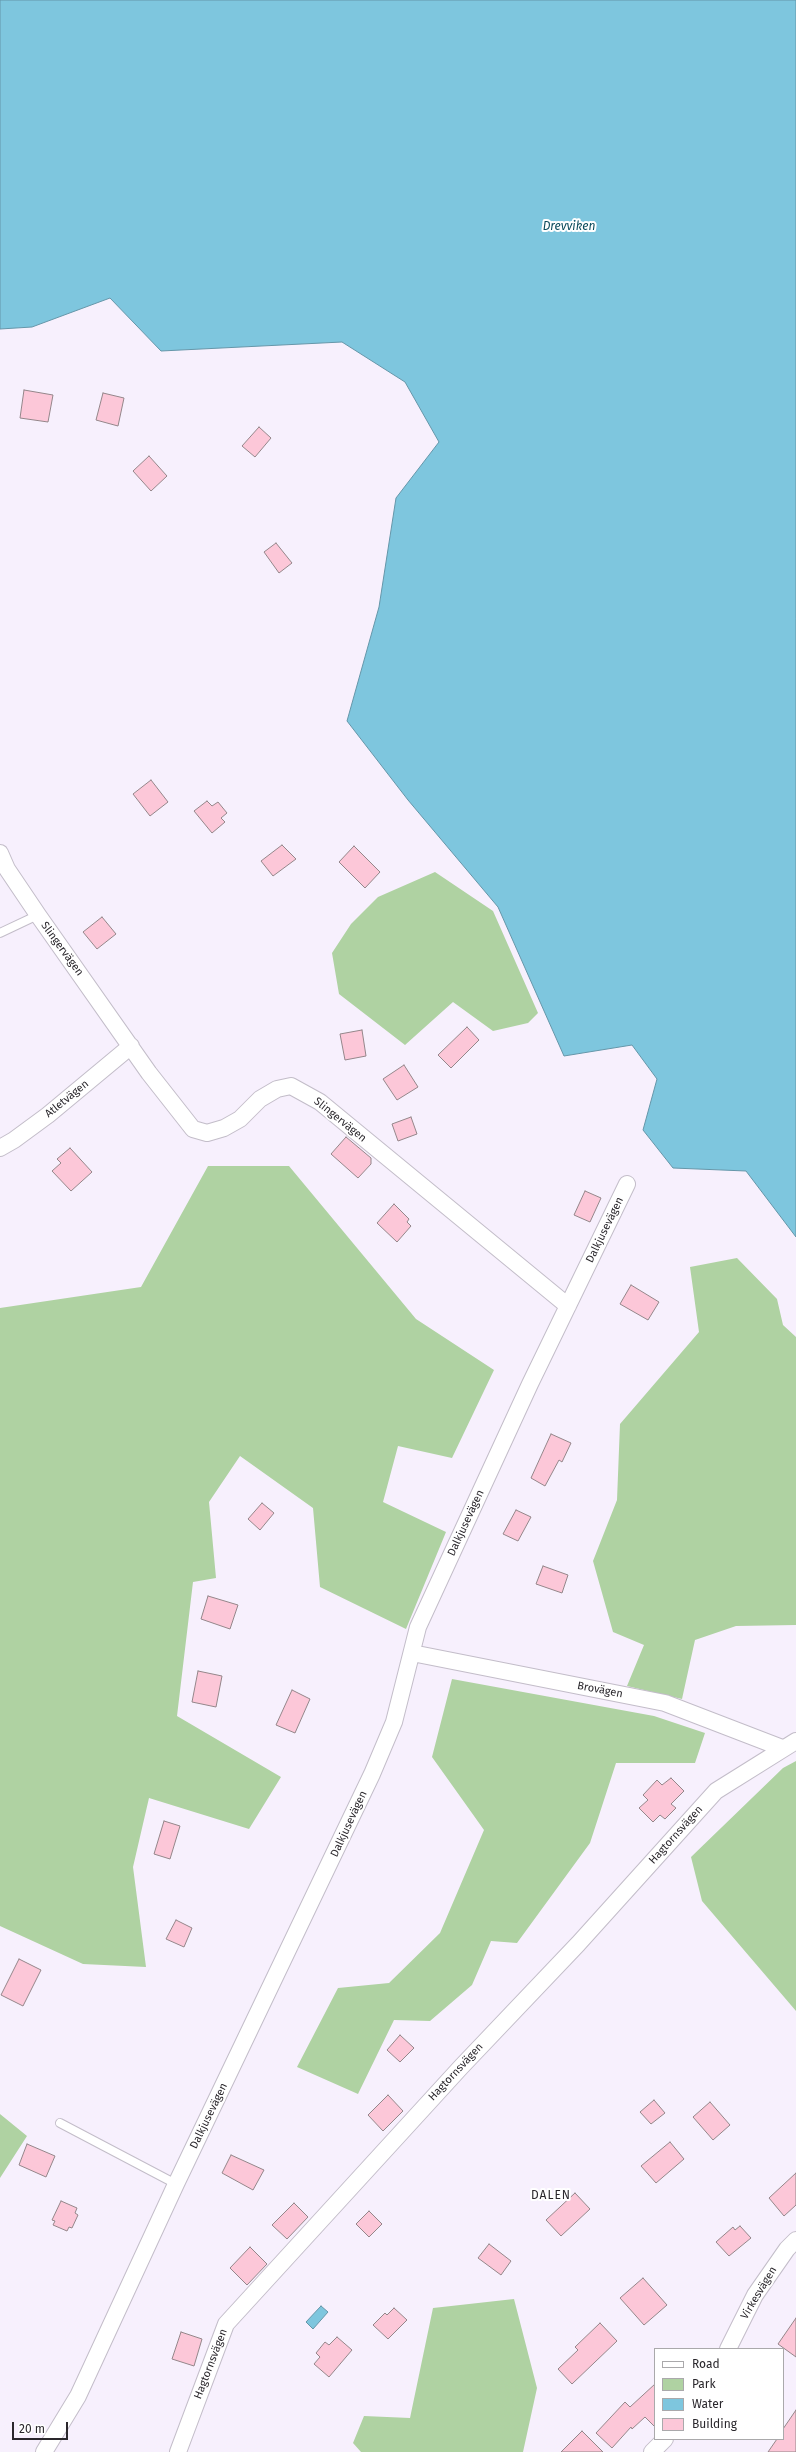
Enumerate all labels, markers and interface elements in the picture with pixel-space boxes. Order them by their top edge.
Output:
water label: Drevviken [543,220,595,234]
street label: Slingervägen [38,919,86,979]
street label: Atletvägen [43,1077,91,1121]
street label: Slingervägen [311,1095,369,1145]
street label: Dalkjusevägen [583,1195,627,1265]
street label: Dalkjusevägen [445,1488,487,1558]
street label: Brovägen [576,1679,624,1701]
street label: Dalkjusevägen [328,1789,370,1859]
street label: Hagtornsvägen [646,1803,706,1867]
street label: Hagtornsvägen [426,2040,486,2104]
street label: Dalkjusevägen [187,2081,231,2151]
district label: DALEN [531,2189,571,2203]
street label: Virkesvägen [738,2264,780,2322]
street label: Hagtornsvägen [192,2327,230,2401]
legend [654,2348,784,2440]
text: Road [692,2357,720,2371]
text: Park [692,2377,716,2391]
text: Water [692,2397,723,2411]
scale bar [14,2414,70,2440]
text: Building [692,2417,737,2431]
text: 20 m [19,2422,45,2436]

